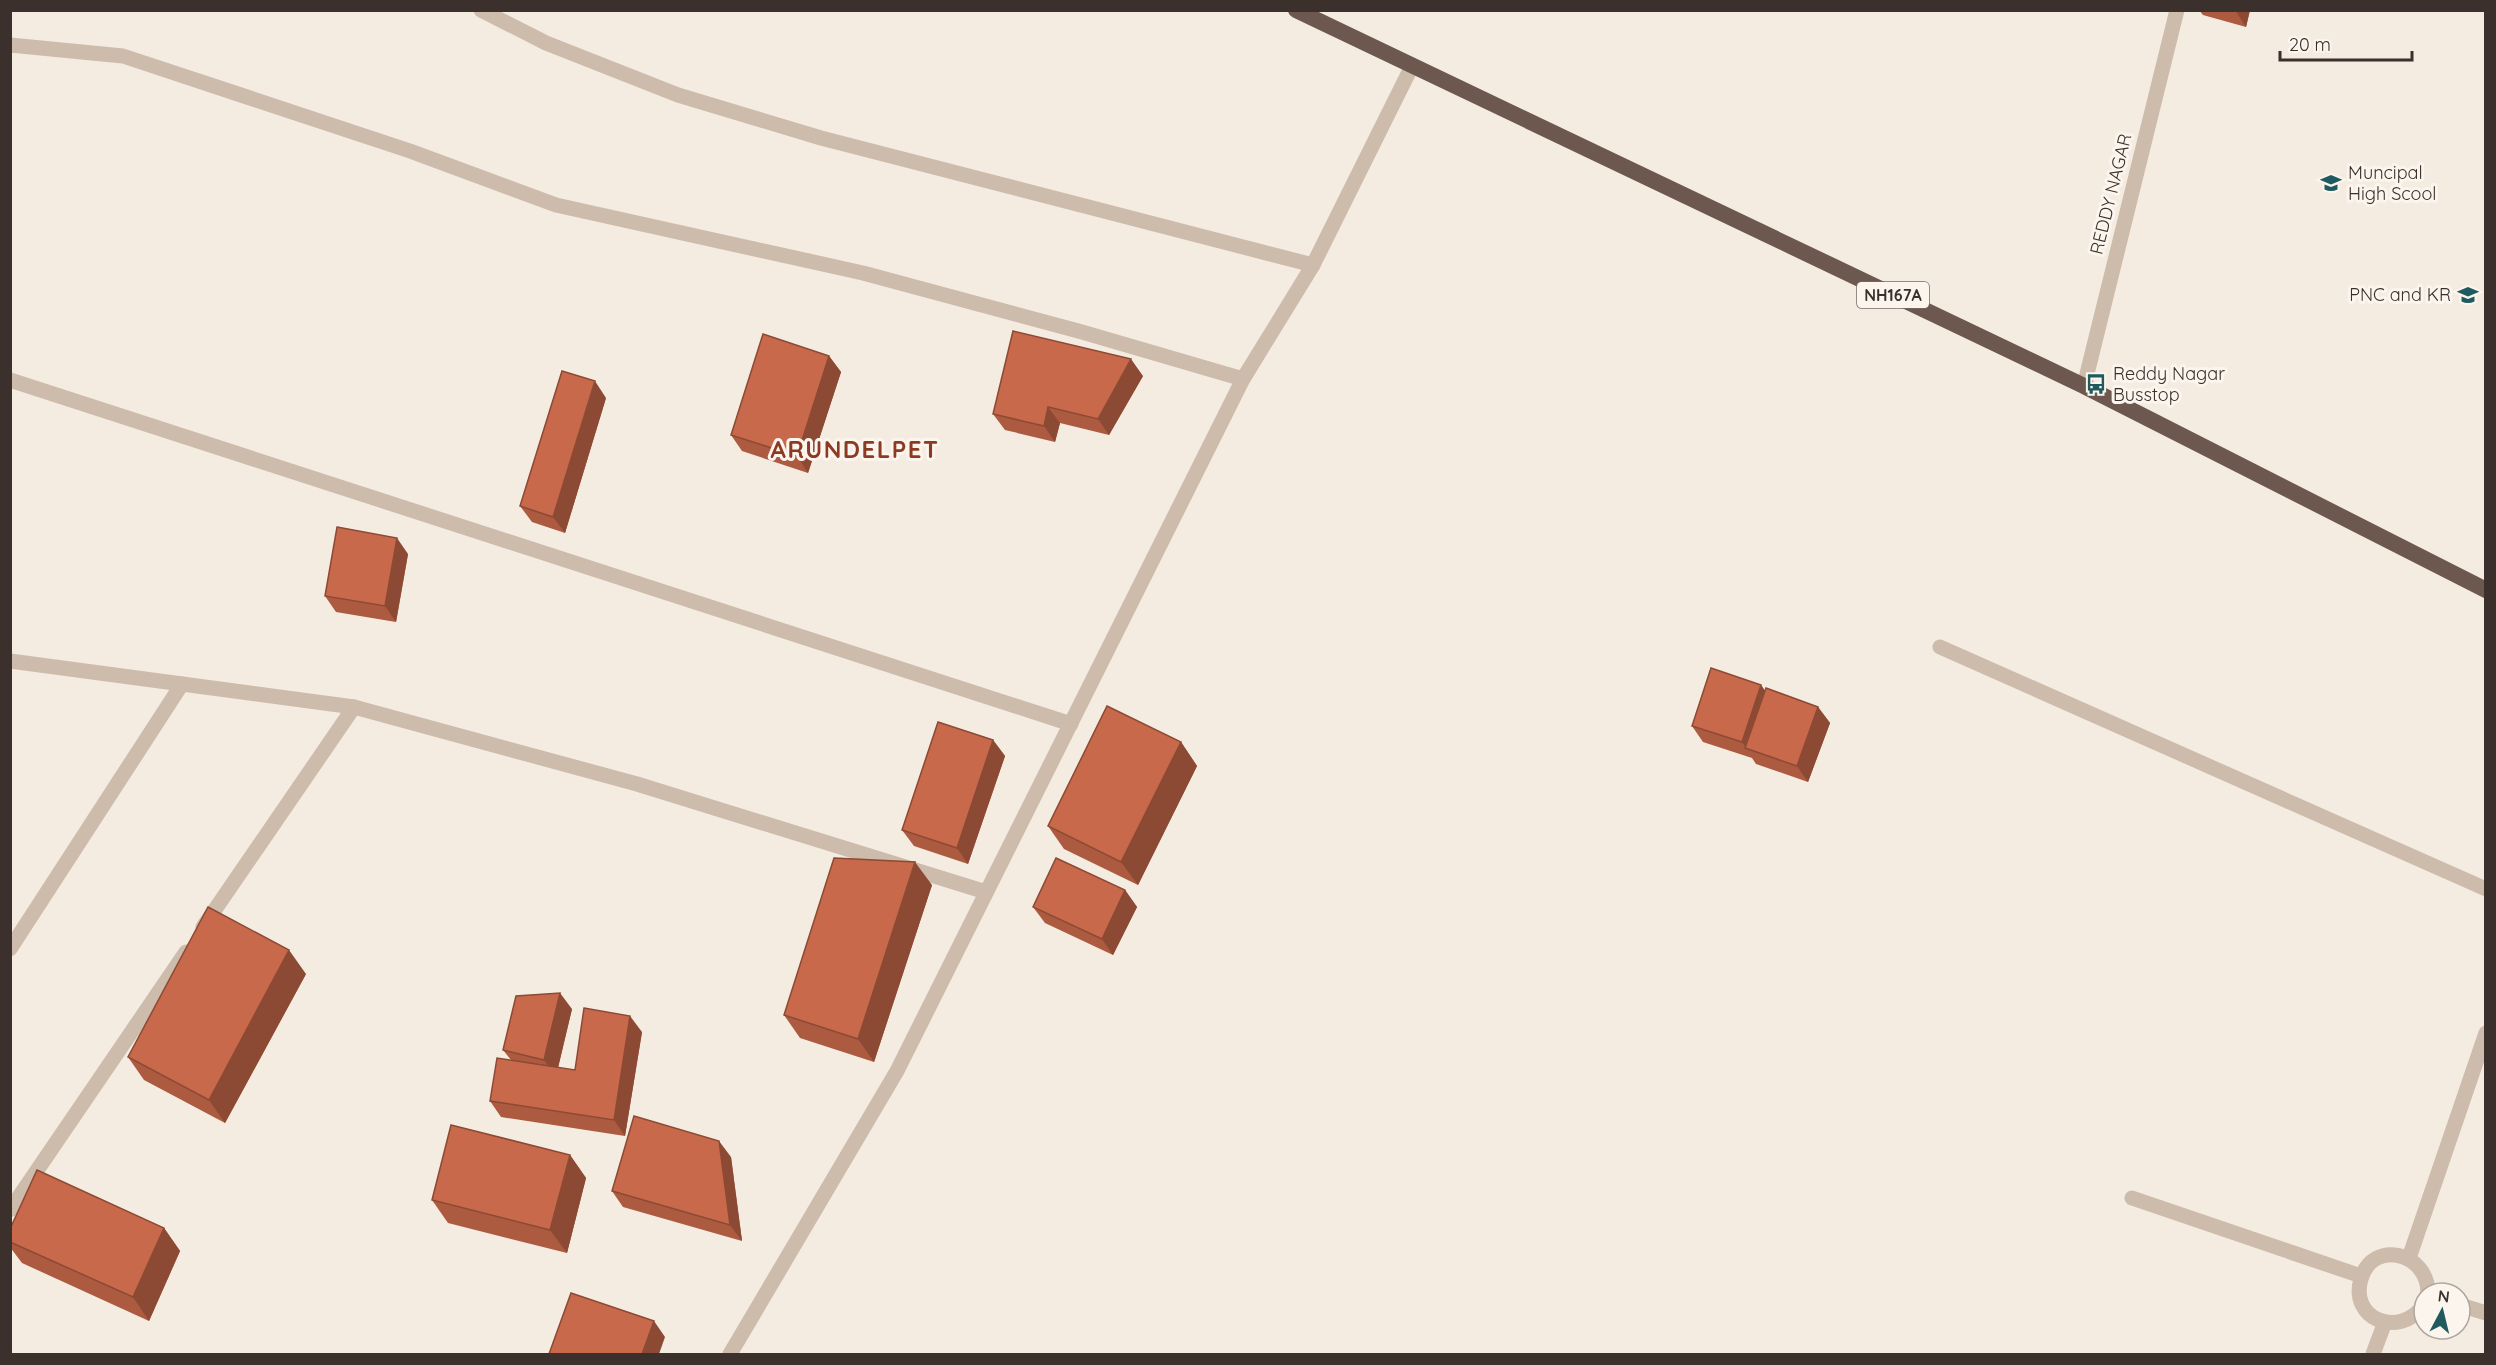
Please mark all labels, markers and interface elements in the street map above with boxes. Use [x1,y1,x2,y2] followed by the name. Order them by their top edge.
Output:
[2280,24,2412,62] scale bar
[2289,33,2331,56] text: 20 m
[2084,131,2137,257] street label: REDDY NAGAR
[2348,161,2437,205] place label: Muncipal High Scool
[2319,171,2343,195] school or university icon: Muncipal High Scool
[1857,282,1929,308] road number: NH167A
[2349,283,2451,306] place label: PNC and KR
[2456,283,2480,307] school or university icon: PNC and KR
[2113,362,2225,406] place label: Reddy Nagar Busstop
[2084,372,2108,396] bus stop icon: Reddy Nagar Busstop
[771,434,939,464] district label: ARUNDELPET
[2412,1281,2472,1341] north arrow
[2437,1285,2451,1307] text: N

